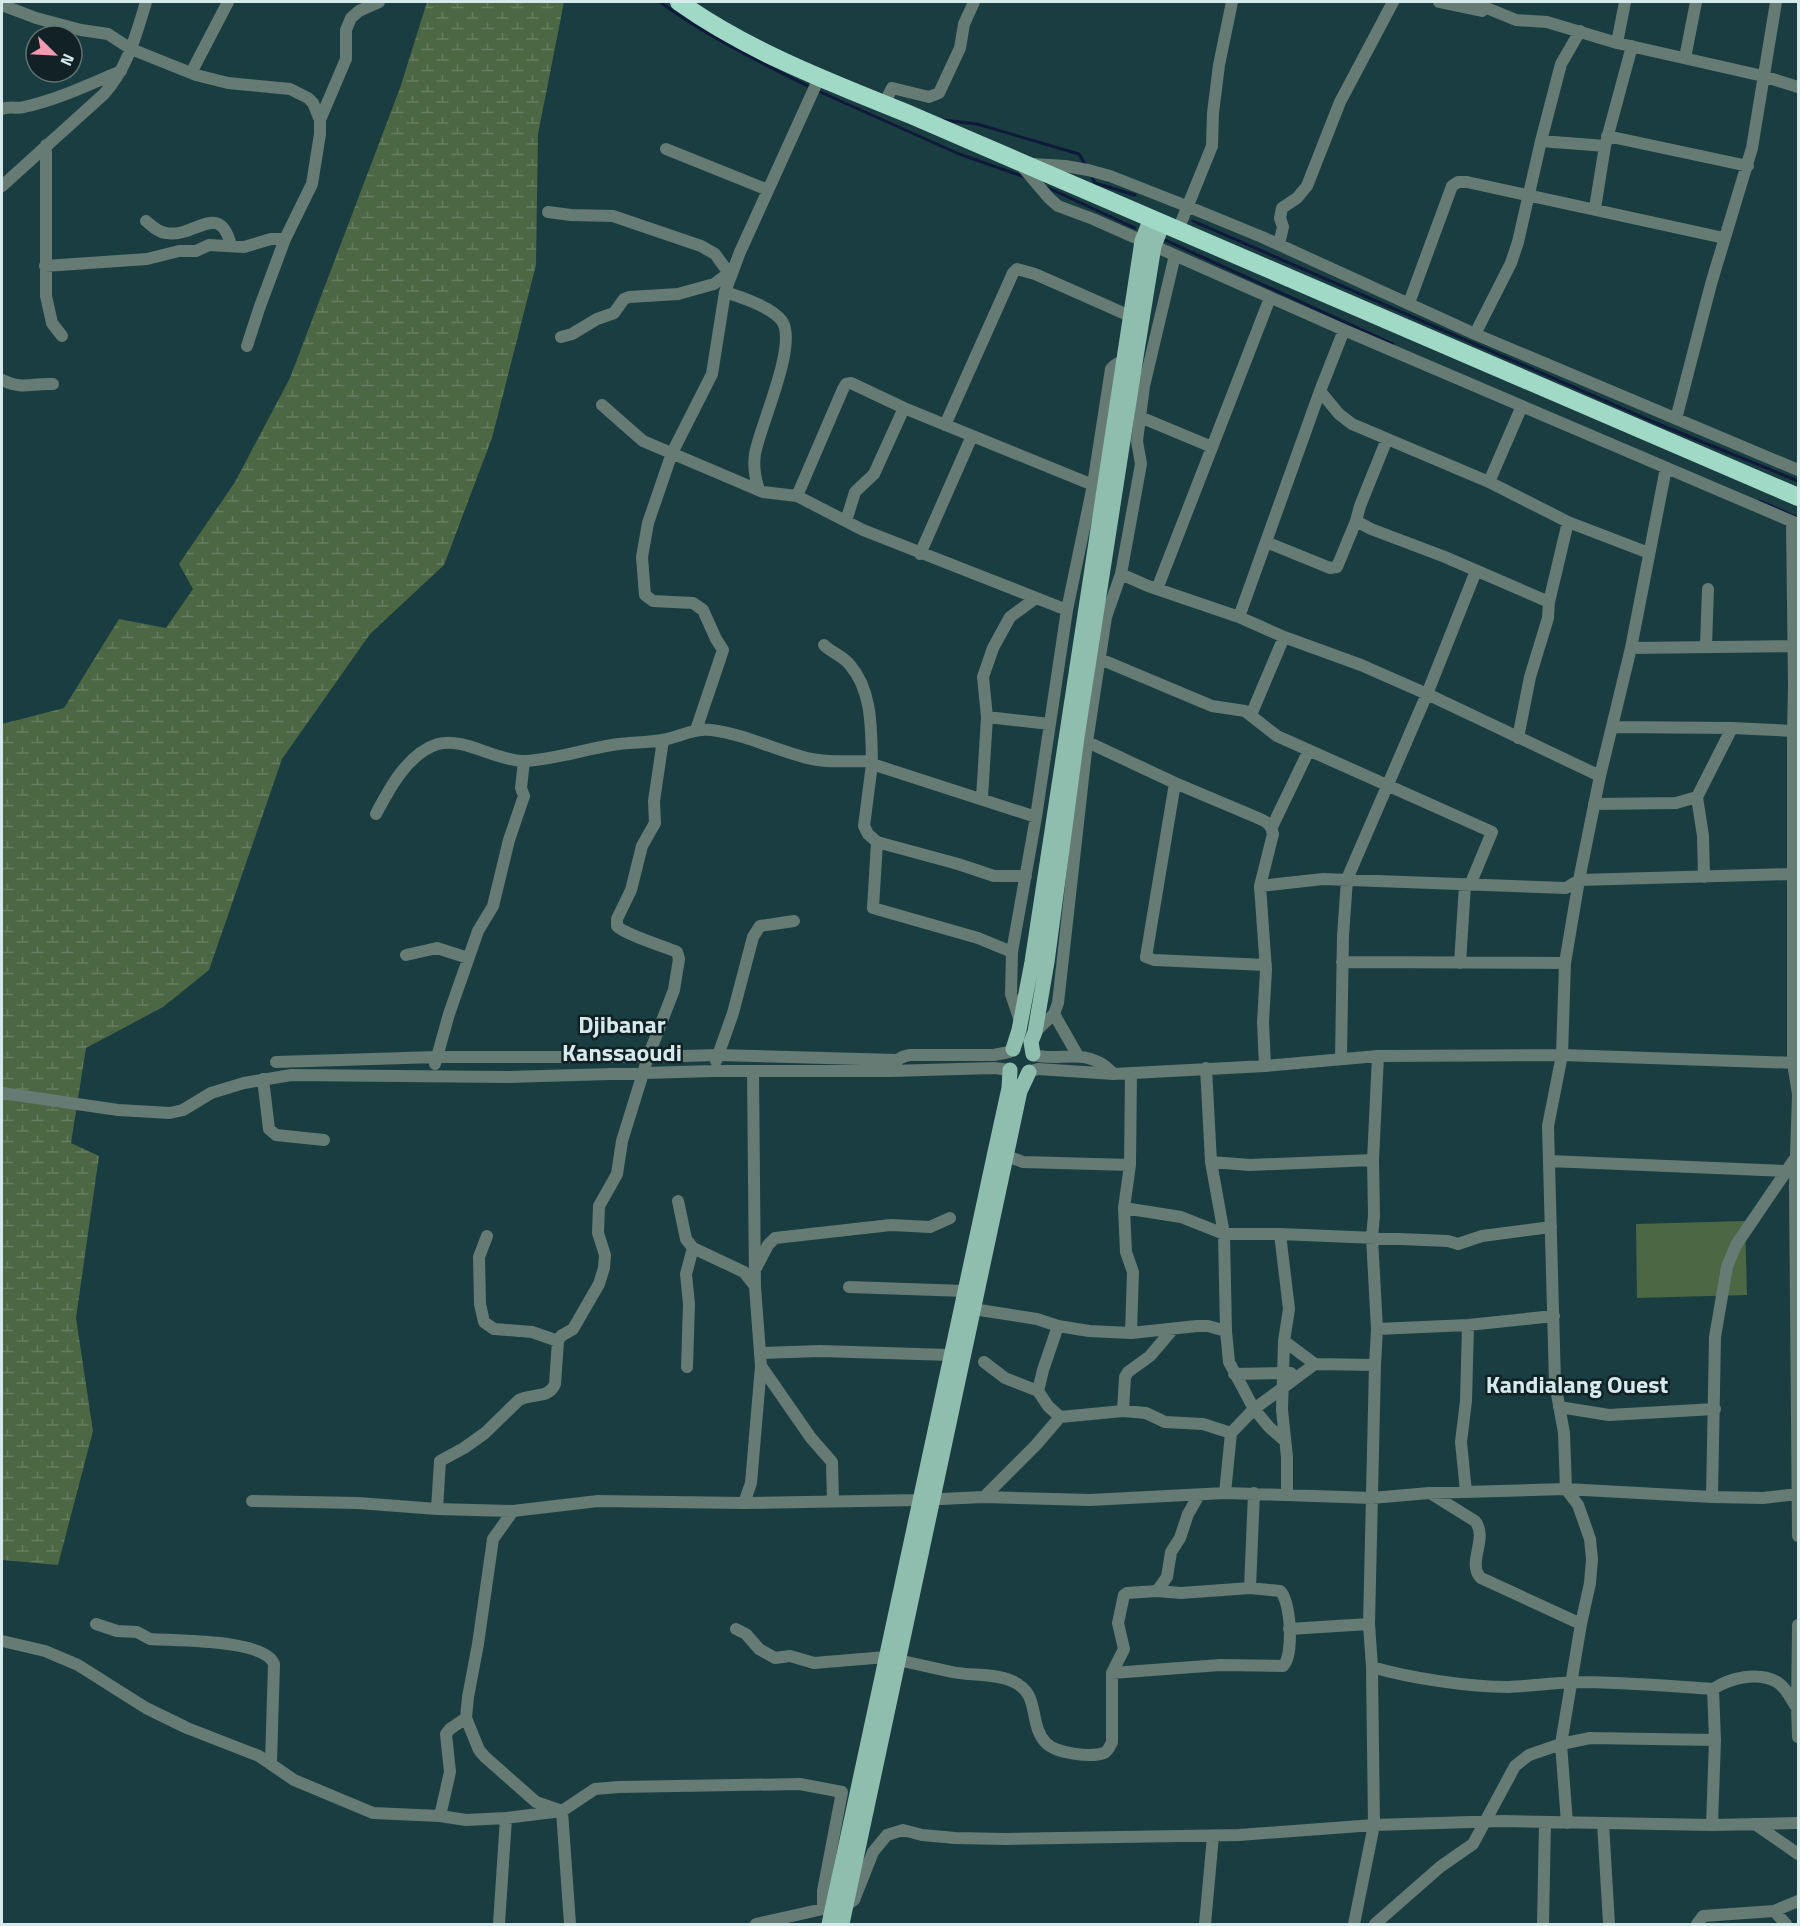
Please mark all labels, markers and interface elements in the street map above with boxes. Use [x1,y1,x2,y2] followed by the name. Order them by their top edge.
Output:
[24,24,84,84] north arrow
[54,50,81,70] text: N
[562,1006,682,1070] district label: Djibanar Kanssaoudi
[1486,1366,1669,1402] district label: Kandialang Ouest

